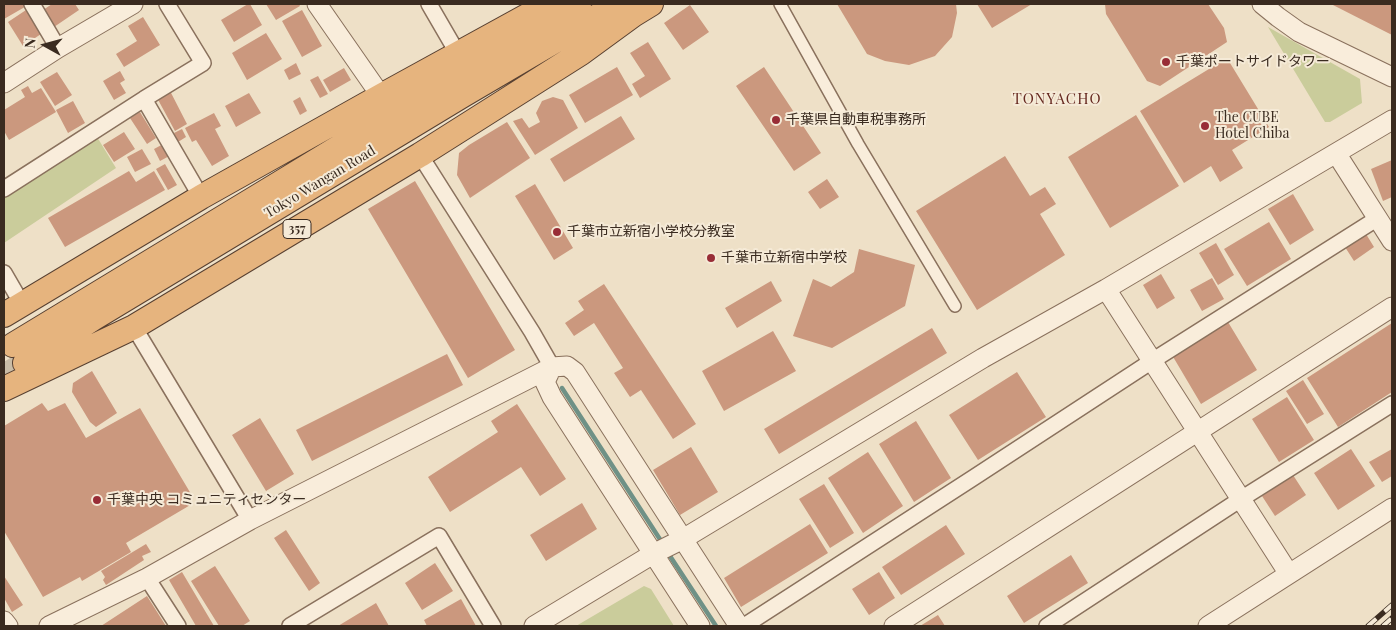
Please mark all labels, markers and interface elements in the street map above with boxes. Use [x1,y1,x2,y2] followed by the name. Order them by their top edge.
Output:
[20,20,70,70] north arrow
[20,37,40,49] text: N
[1176,54,1330,70] place label: 千葉ポートサイドタワー
[1160,56,1172,68] marker: 千葉ポートサイドタワー
[1012,90,1102,108] district label: TONYACHO
[1215,110,1289,142] place label: The CUBE Hotel Chiba
[786,112,926,128] place label: 千葉県自動車税事務所
[770,114,782,126] marker: 千葉県自動車税事務所
[1199,120,1211,132] marker: The CUBE Hotel Chiba
[261,142,379,222] street label: Tokyo Wangan Road
[283,220,311,238] road number: 357
[567,224,735,240] place label: 千葉市立新宿小学校分教室
[551,226,563,238] marker: 千葉市立新宿小学校分教室
[721,250,847,266] place label: 千葉市立新宿中学校
[705,252,717,264] marker: 千葉市立新宿中学校
[107,492,306,508] place label: 千葉中央 コミュニティセンター
[91,494,103,506] marker: 千葉中央 コミュニティセンター

